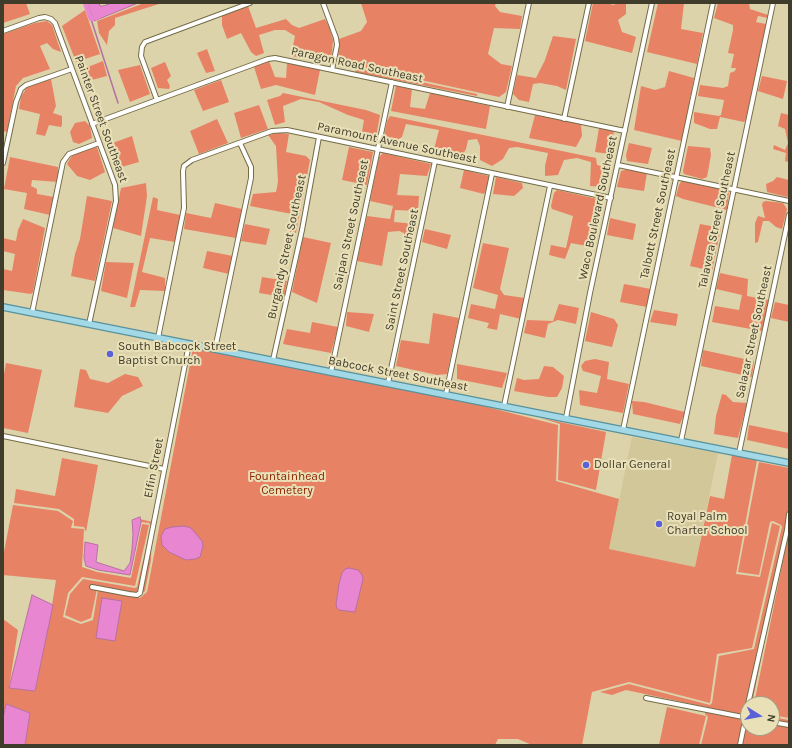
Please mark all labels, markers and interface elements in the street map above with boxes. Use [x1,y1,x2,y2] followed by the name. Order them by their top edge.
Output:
[290,44,424,86] street label: Paragon Road Southeast
[71,54,131,184] street label: Painter Street Southeast
[316,119,478,167] street label: Paramount Avenue Southeast
[576,135,620,281] street label: Waco Boulevard Southeast
[637,148,679,280] street label: Talbott Street Southeast
[695,150,739,290] street label: Talavera Street Southeast
[330,158,372,292] street label: Saipan Street Southeast
[265,173,309,321] street label: Burgandy Street Southeast
[382,208,422,332] street label: Saint Street Southeast
[733,264,775,400] street label: Salazar Street Southeast
[118,340,236,368] place label: South Babcock Street Baptist Church
[105,349,115,359] marker: South Babcock Street Baptist Church
[327,353,469,395] street label: Babcock Street Southeast
[141,437,167,499] street label: Elfin Street
[594,458,671,472] place label: Dollar General
[581,460,591,470] marker: Dollar General
[249,470,325,498] park label: Fountainhead Cemetery
[667,510,748,538] place label: Royal Palm Charter School
[654,519,664,529] marker: Royal Palm Charter School
[740,696,780,736] north arrow
[764,713,778,723] text: N

